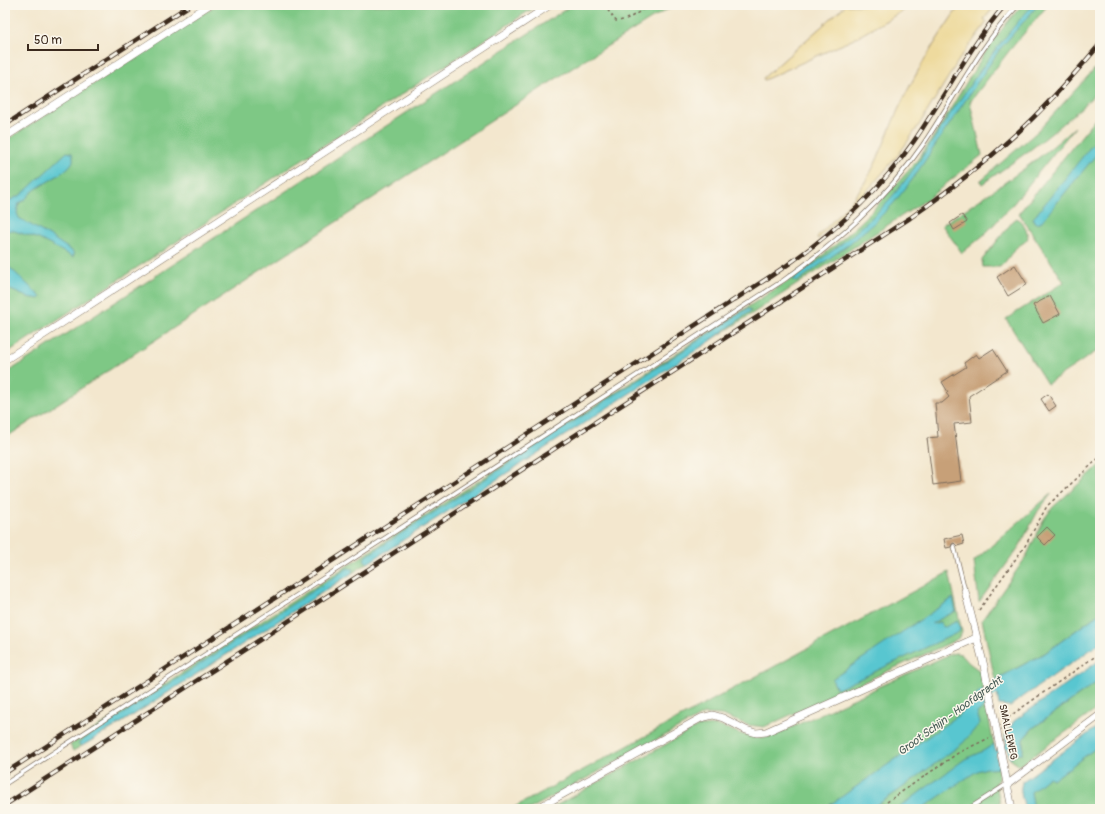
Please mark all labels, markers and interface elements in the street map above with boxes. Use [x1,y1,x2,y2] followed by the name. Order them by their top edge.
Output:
[28,26,98,52] scale bar
[34,33,62,48] text: 50 m
[895,673,1006,758] water label: Groot Schijn - Hoofdgracht
[996,703,1020,761] street label: SMALLEWEG

